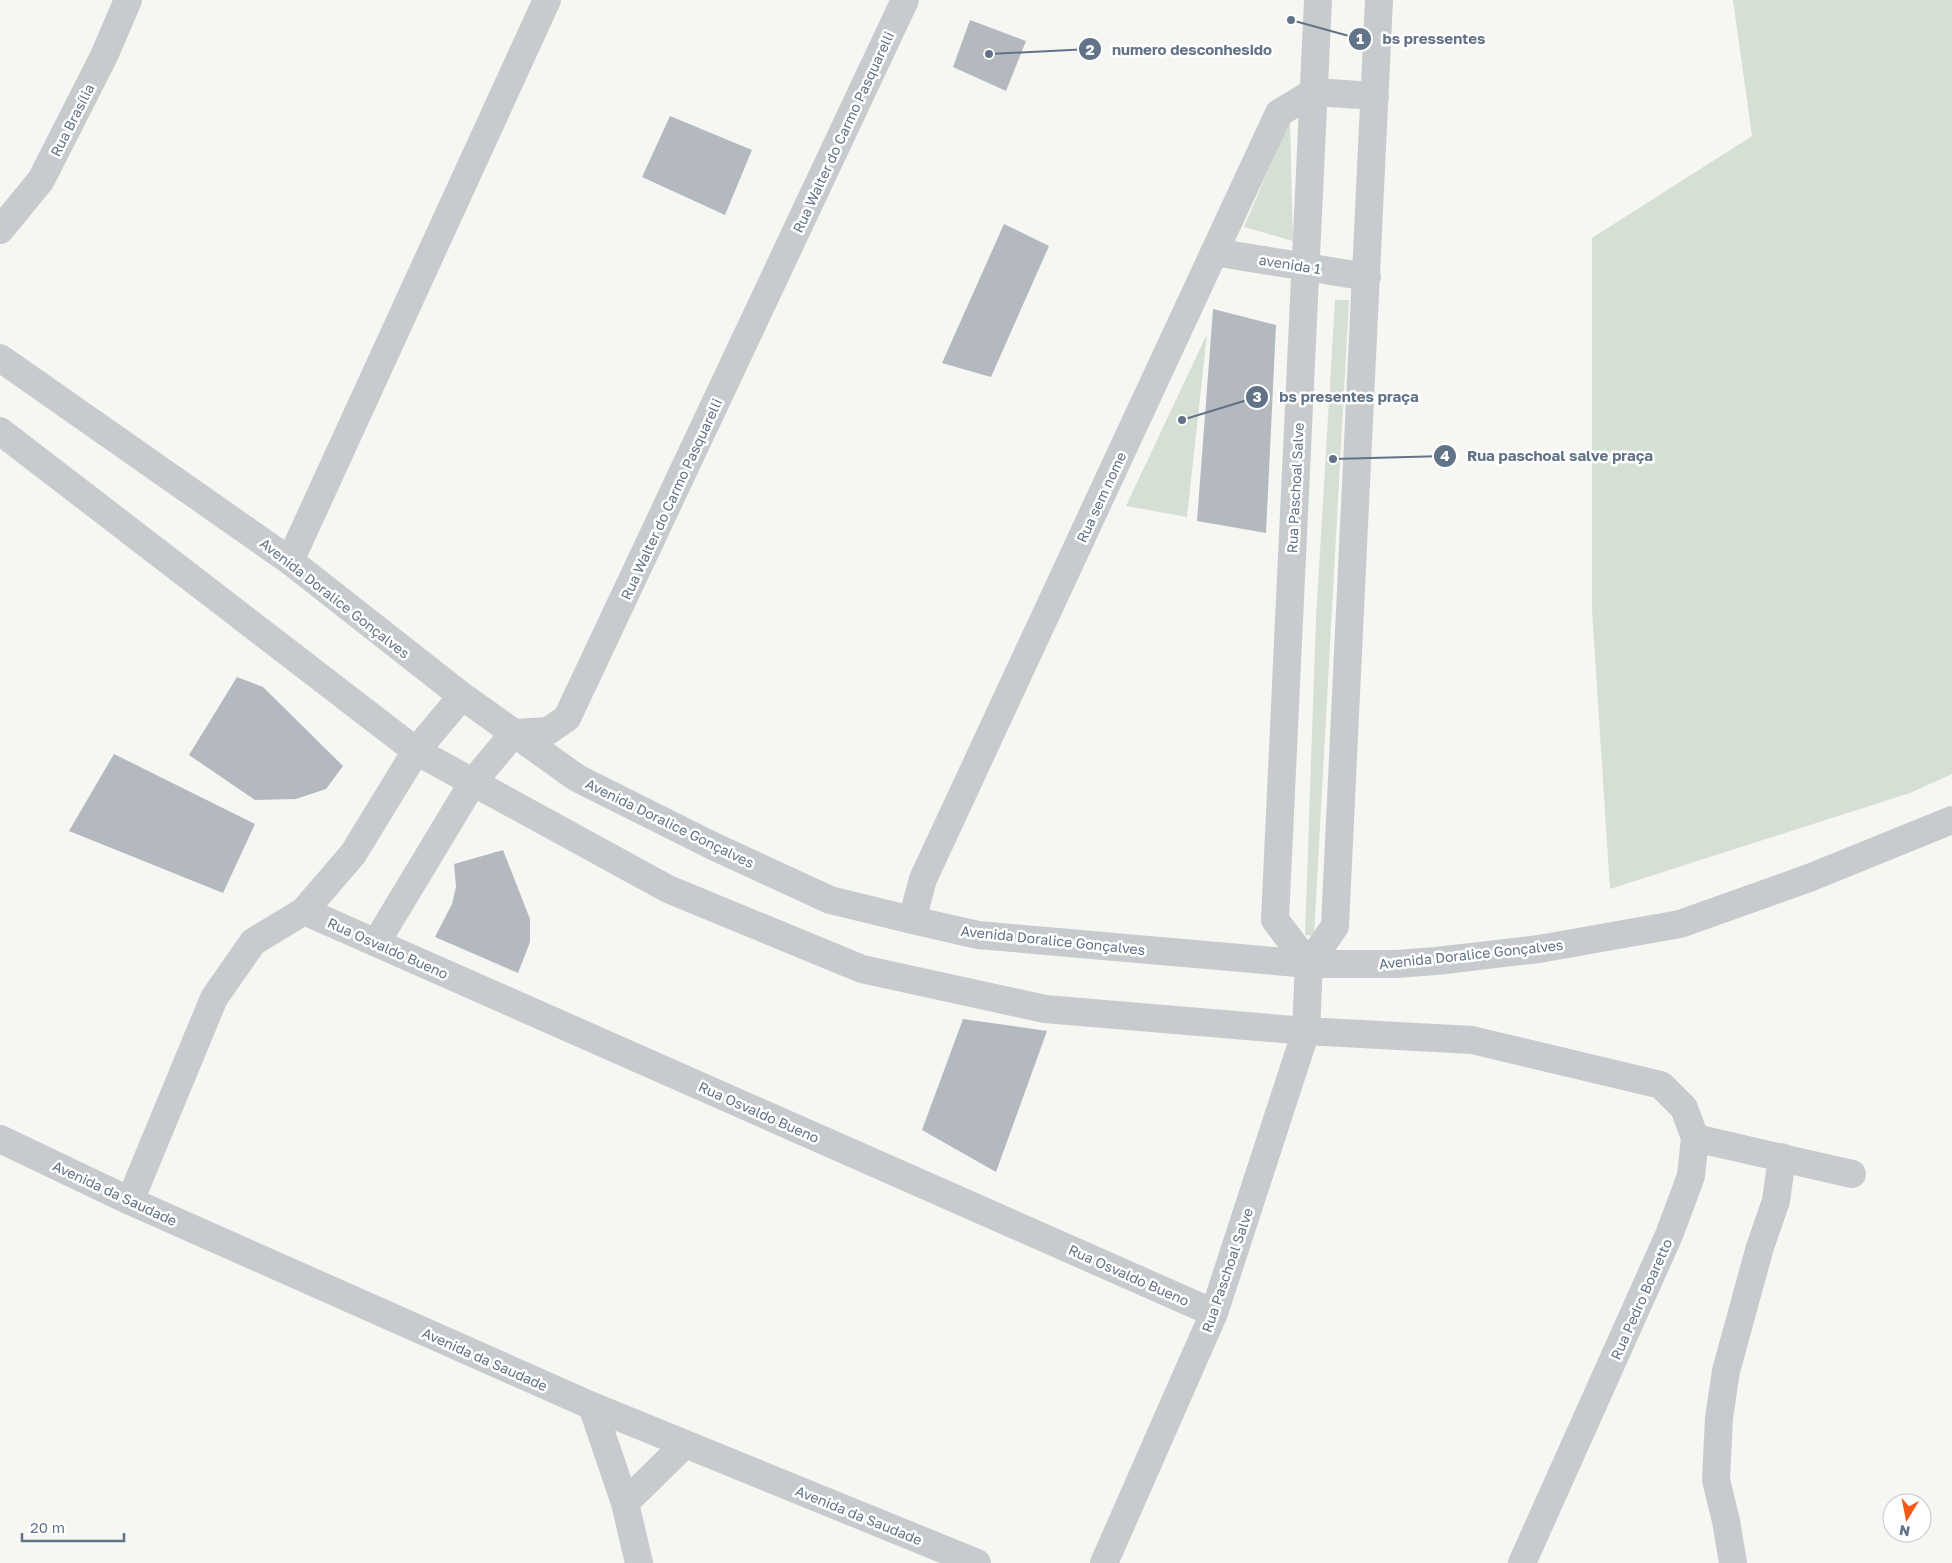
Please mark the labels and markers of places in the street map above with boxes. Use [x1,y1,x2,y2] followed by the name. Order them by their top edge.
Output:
[1348,24,1496,54] callout: bs pressentes
[1077,34,1282,64] callout: numero desconhesido
[1244,382,1429,412] callout: bs presentes praça
[1432,441,1663,471] callout: Rua paschoal salve praça

